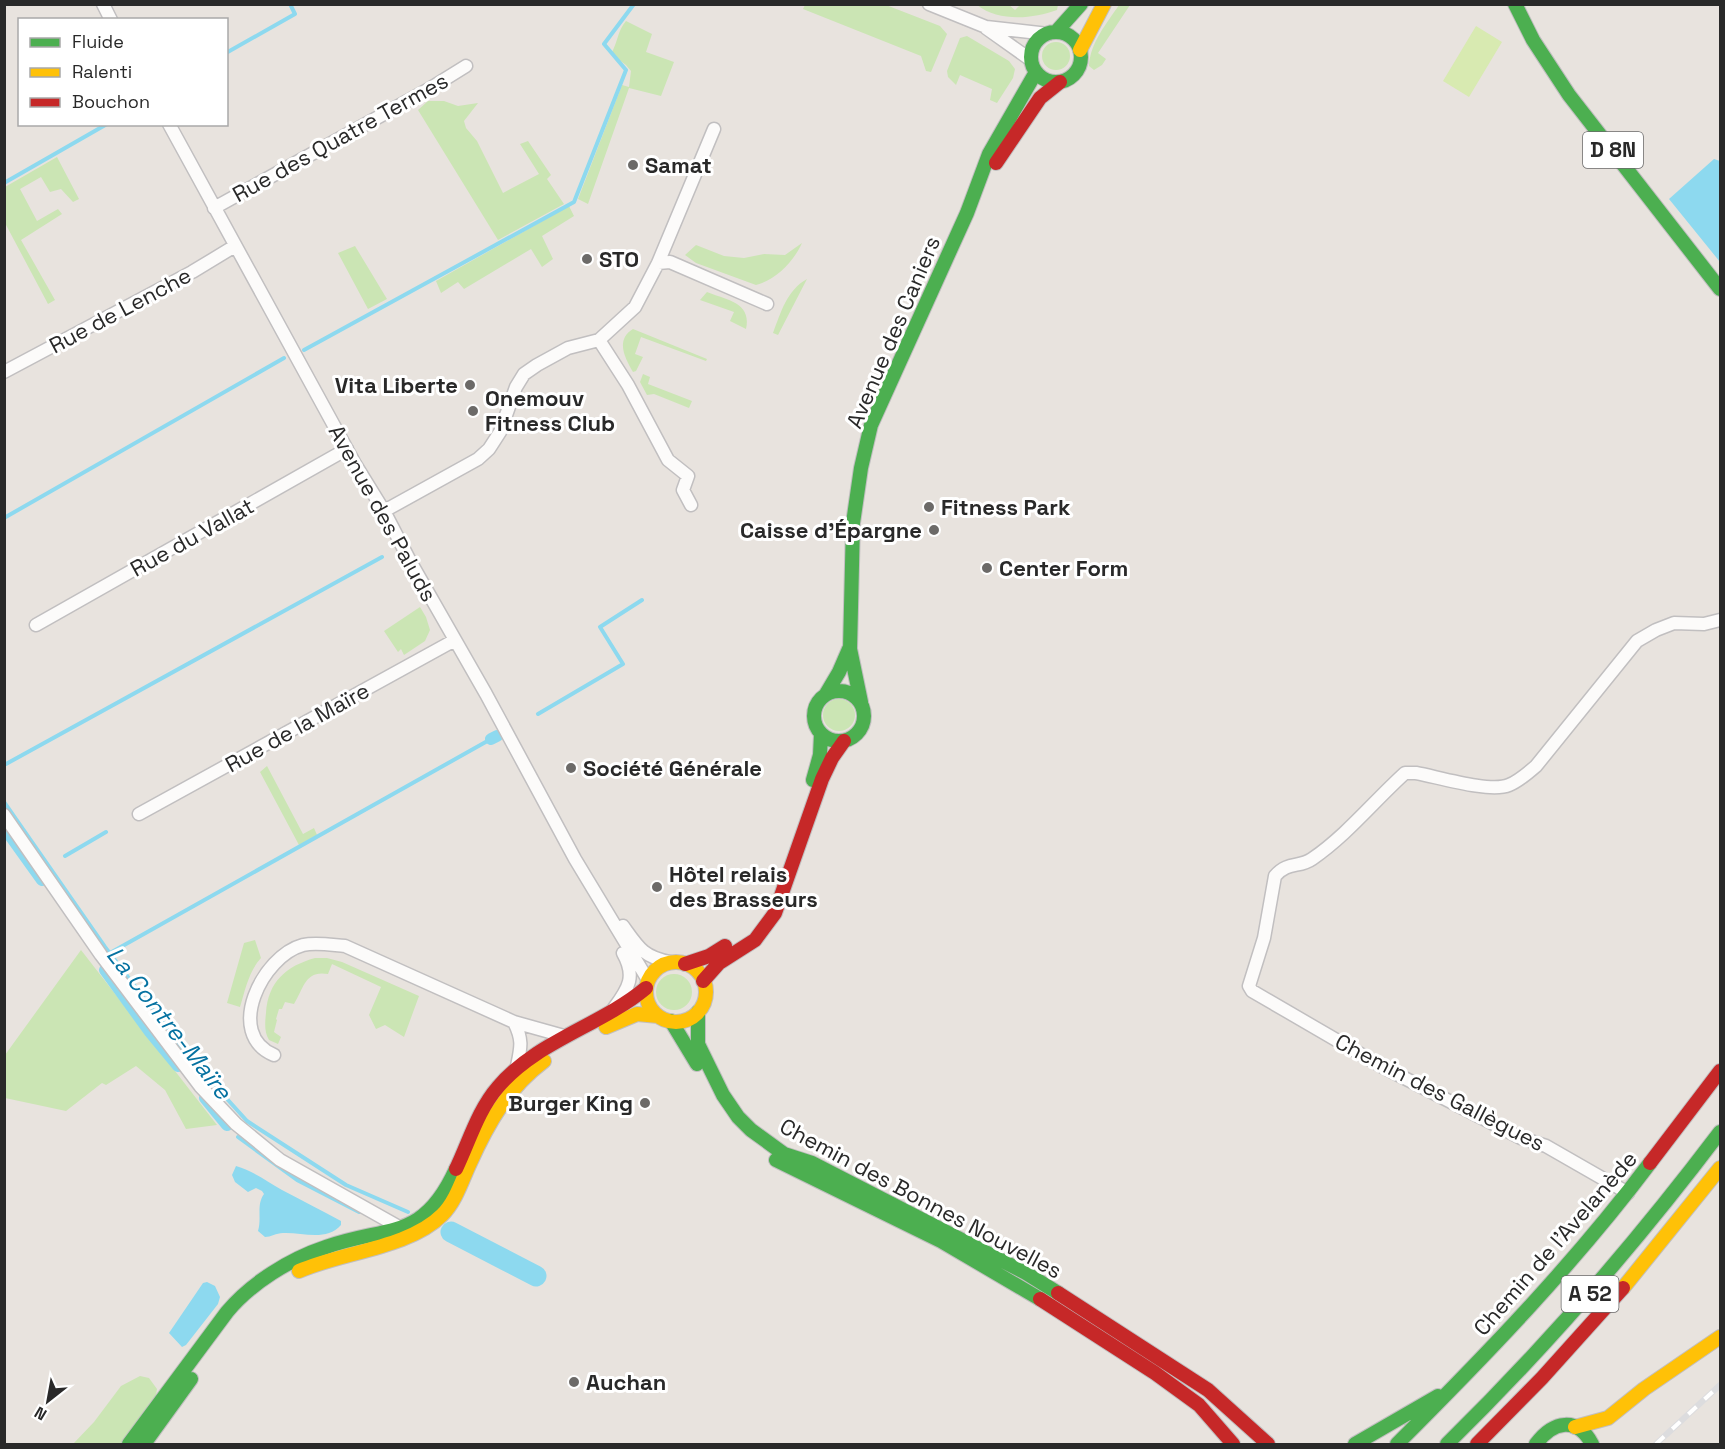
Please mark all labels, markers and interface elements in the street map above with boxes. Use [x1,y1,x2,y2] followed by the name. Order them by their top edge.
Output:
[18,18,228,126] legend
[72,30,124,53] text: Fluide
[72,60,132,83] text: Ralenti
[227,66,453,208] street label: Rue des Quatre Termes
[72,90,150,113] text: Bouchon
[1583,132,1643,168] road number: D 8N
[645,151,712,179] place label: Samat
[626,158,640,172] marker: Samat
[840,232,946,432] street label: Avenue des Caniers
[599,245,639,273] place label: STO
[580,252,594,266] marker: STO
[44,261,196,359] street label: Rue de Lenche
[335,371,458,399] place label: Vita Liberte
[463,378,477,392] marker: Vita Liberte
[485,384,615,437] place label: Onemouv Fitness Club
[466,404,480,418] marker: Onemouv Fitness Club
[323,420,443,606] street label: Avenue des Paluds
[125,491,259,583] street label: Rue du Vallat
[941,493,1071,521] place label: Fitness Park
[922,500,936,514] marker: Fitness Park
[740,516,922,544] place label: Caisse d'Épargne
[927,523,941,537] marker: Caisse d'Épargne
[999,554,1128,582] place label: Center Form
[980,561,994,575] marker: Center Form
[220,676,374,778] street label: Rue de la Maïre
[583,754,762,782] place label: Société Générale
[564,761,578,775] marker: Société Générale
[669,860,818,913] place label: Hôtel relais des Brasseurs
[650,880,664,894] marker: Hôtel relais des Brasseurs
[100,940,239,1106] water label: La Contre-Maïre
[1330,1027,1550,1157] street label: Chemin des Gallègues
[508,1089,633,1117] place label: Burger King
[638,1096,652,1110] marker: Burger King
[775,1112,1067,1284] street label: Chemin des Bonnes Nouvelles
[1467,1145,1643,1341] street label: Chemin de l'Avelanède
[1562,1276,1618,1312] road number: A 52
[586,1368,666,1396] place label: Auchan
[18,1371,78,1431] north arrow
[567,1375,581,1389] marker: Auchan
[31,1402,51,1425] text: N

